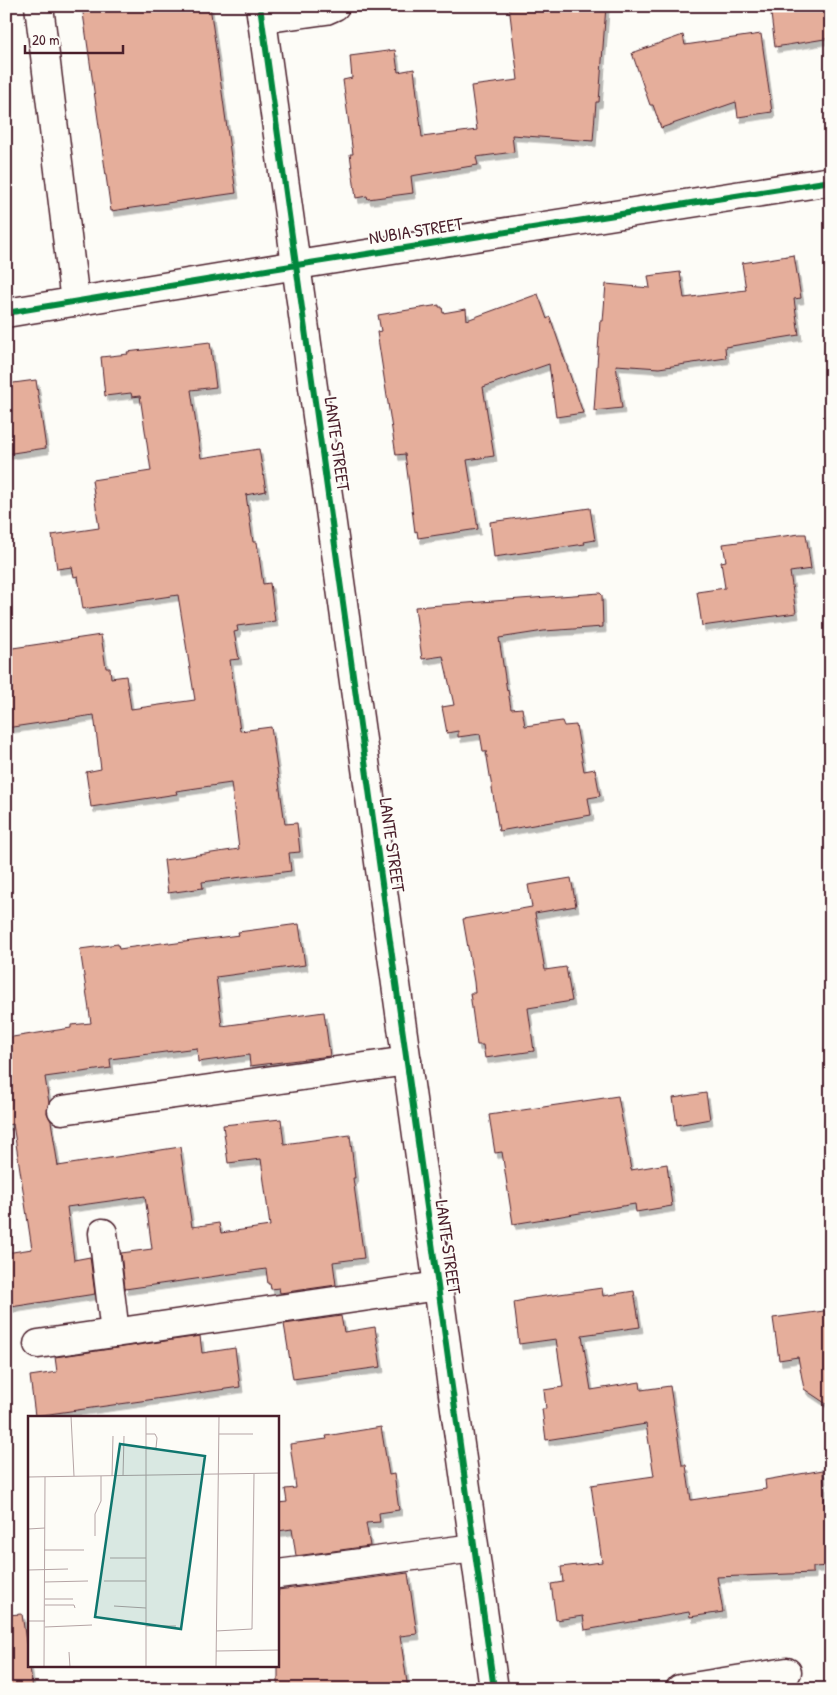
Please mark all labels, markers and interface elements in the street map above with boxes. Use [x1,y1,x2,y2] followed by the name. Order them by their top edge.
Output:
[25,22,122,54] scale bar
[32,29,59,50] text: 20 m
[367,211,465,250] street label: NUBIA STREET
[319,395,357,493] street label: LANTE STREET
[374,796,412,894] street label: LANTE STREET
[430,1198,468,1296] street label: LANTE STREET
[28,1416,279,1668] inset map

